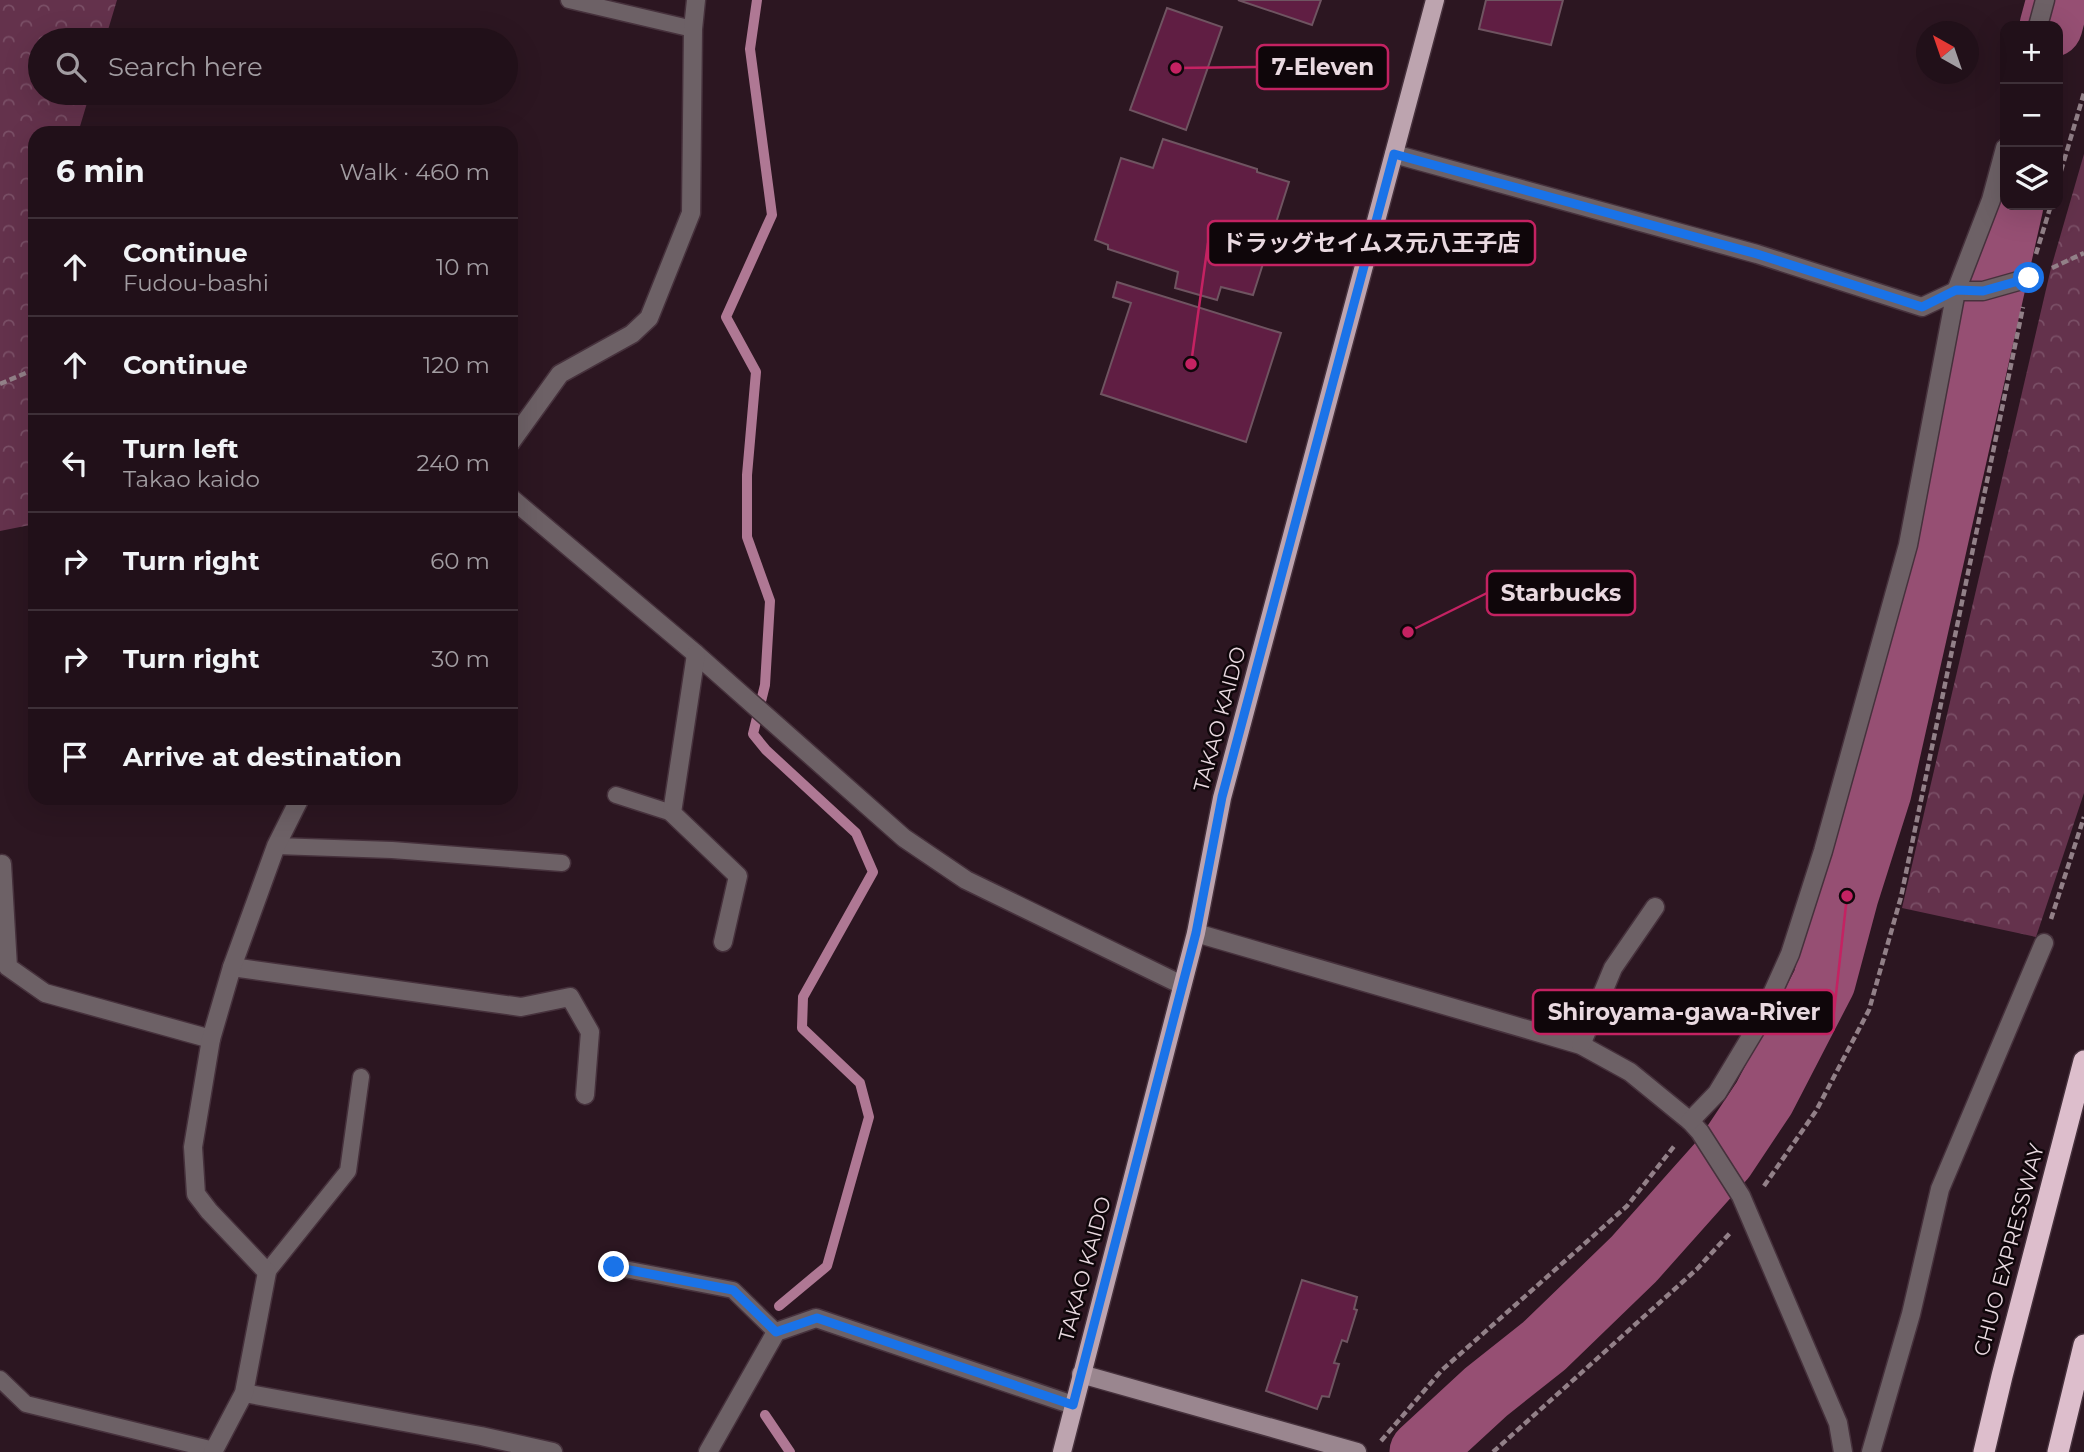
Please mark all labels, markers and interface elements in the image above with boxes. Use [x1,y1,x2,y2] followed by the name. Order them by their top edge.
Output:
[1916,21,1979,84] north arrow
[2000,21,2063,210] map controls
[2000,21,2063,84] button: +
[28,28,518,105] search box
[1257,45,1388,89] callout: 7-Eleven
[52,48,90,86] icon: search
[108,51,263,83] text: Search here
[1272,53,1374,81] text: 7-Eleven
[2000,84,2063,147] button: −
[2000,147,2063,210] button: layers
[56,153,145,190] text: 6 min
[339,158,490,186] text: Walk · 460 m
[1208,221,1535,265] callout: ドラッグセイムス元八王子店
[1222,229,1520,257] text: ドラッグセイムス元八王子店
[123,237,248,269] text: Continue
[56,248,94,286] icon: ahead
[436,253,490,281] text: 10 m
[2013,262,2044,293] route start
[123,269,269,297] text: Fudou-bashi
[56,346,94,384] icon: ahead
[123,349,248,381] text: Continue
[423,351,490,379] text: 120 m
[123,433,239,465] text: Turn left
[56,444,94,482] icon: left
[417,449,490,477] text: 240 m
[123,465,260,493] text: Takao kaido
[56,542,94,580] icon: right
[123,545,259,577] text: Turn right
[430,547,490,575] text: 60 m
[1487,571,1635,615] callout: Starbucks
[1501,579,1621,607] text: Starbucks
[56,640,94,678] icon: right
[123,643,259,675] text: Turn right
[1188,643,1251,794] street label: TAKAO KAIDO
[431,645,490,673] text: 30 m
[56,738,94,776] icon: arrive
[123,741,402,773] text: Arrive at destination
[1533,990,1834,1034] callout: Shiroyama-gawa-River
[1548,998,1820,1026] text: Shiroyama-gawa-River
[1968,1140,2049,1359] street label: CHUO EXPRESSWAY
[1053,1193,1116,1344] street label: TAKAO KAIDO
[598,1251,629,1282] route end

